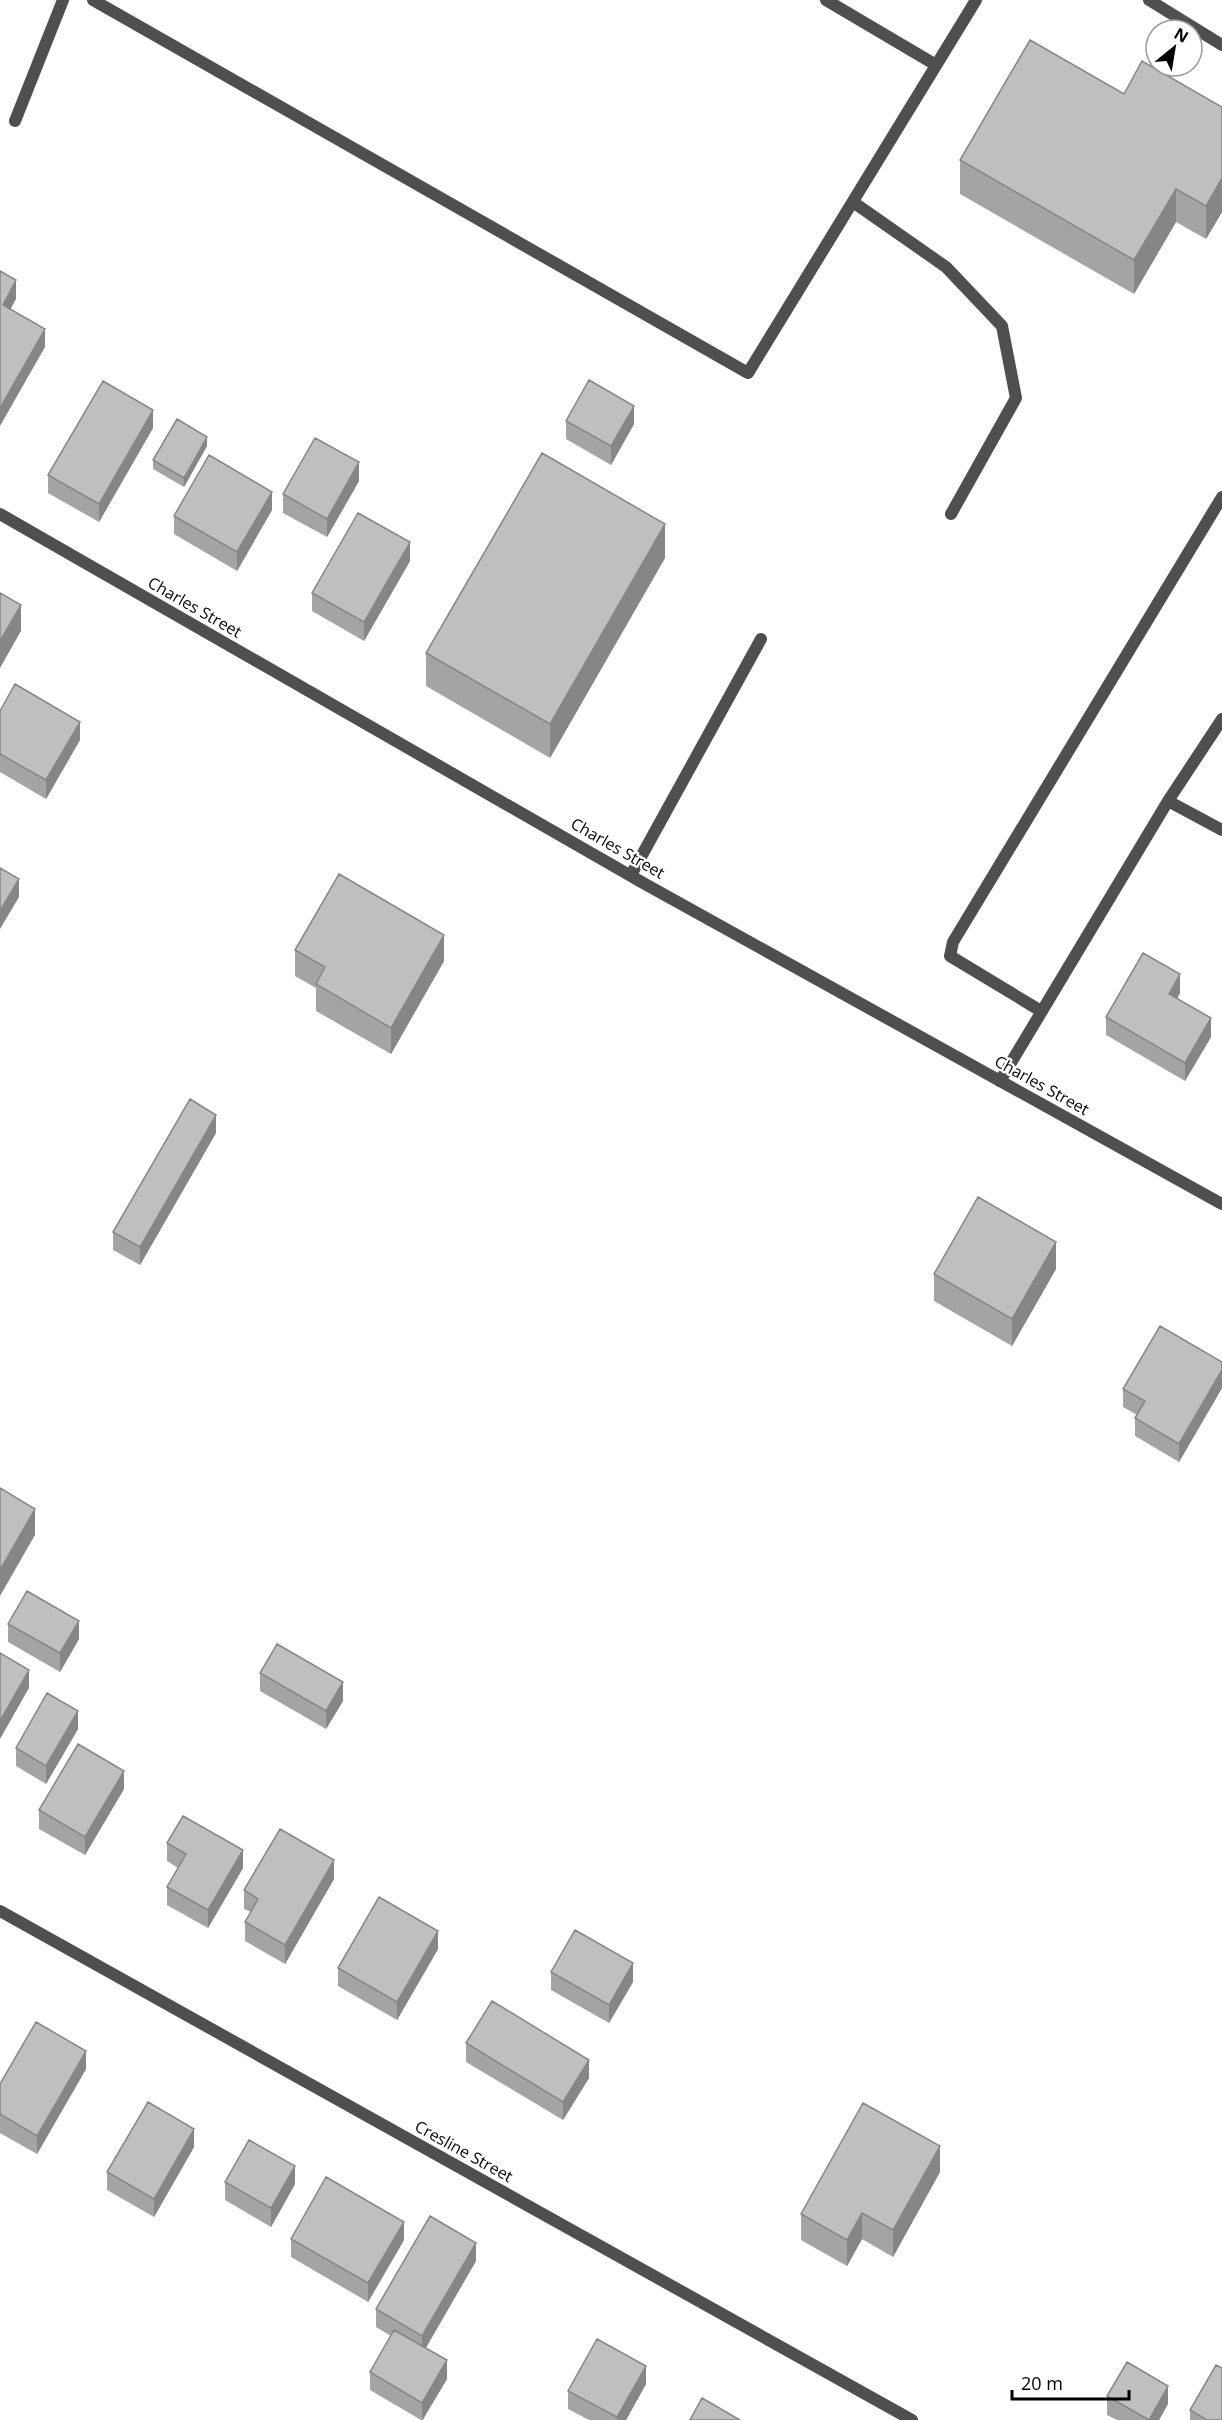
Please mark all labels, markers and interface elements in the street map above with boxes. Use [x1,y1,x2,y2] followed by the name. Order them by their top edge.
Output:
[1144,18,1204,78] north arrow
[1170,22,1193,48] text: N
[144,571,246,643] street label: Charles Street
[567,812,669,884] street label: Charles Street
[991,1050,1093,1120] street label: Charles Street
[411,2115,517,2187] street label: Cresline Street
[1012,2363,1129,2401] scale bar
[1021,2371,1063,2395] text: 20 m

